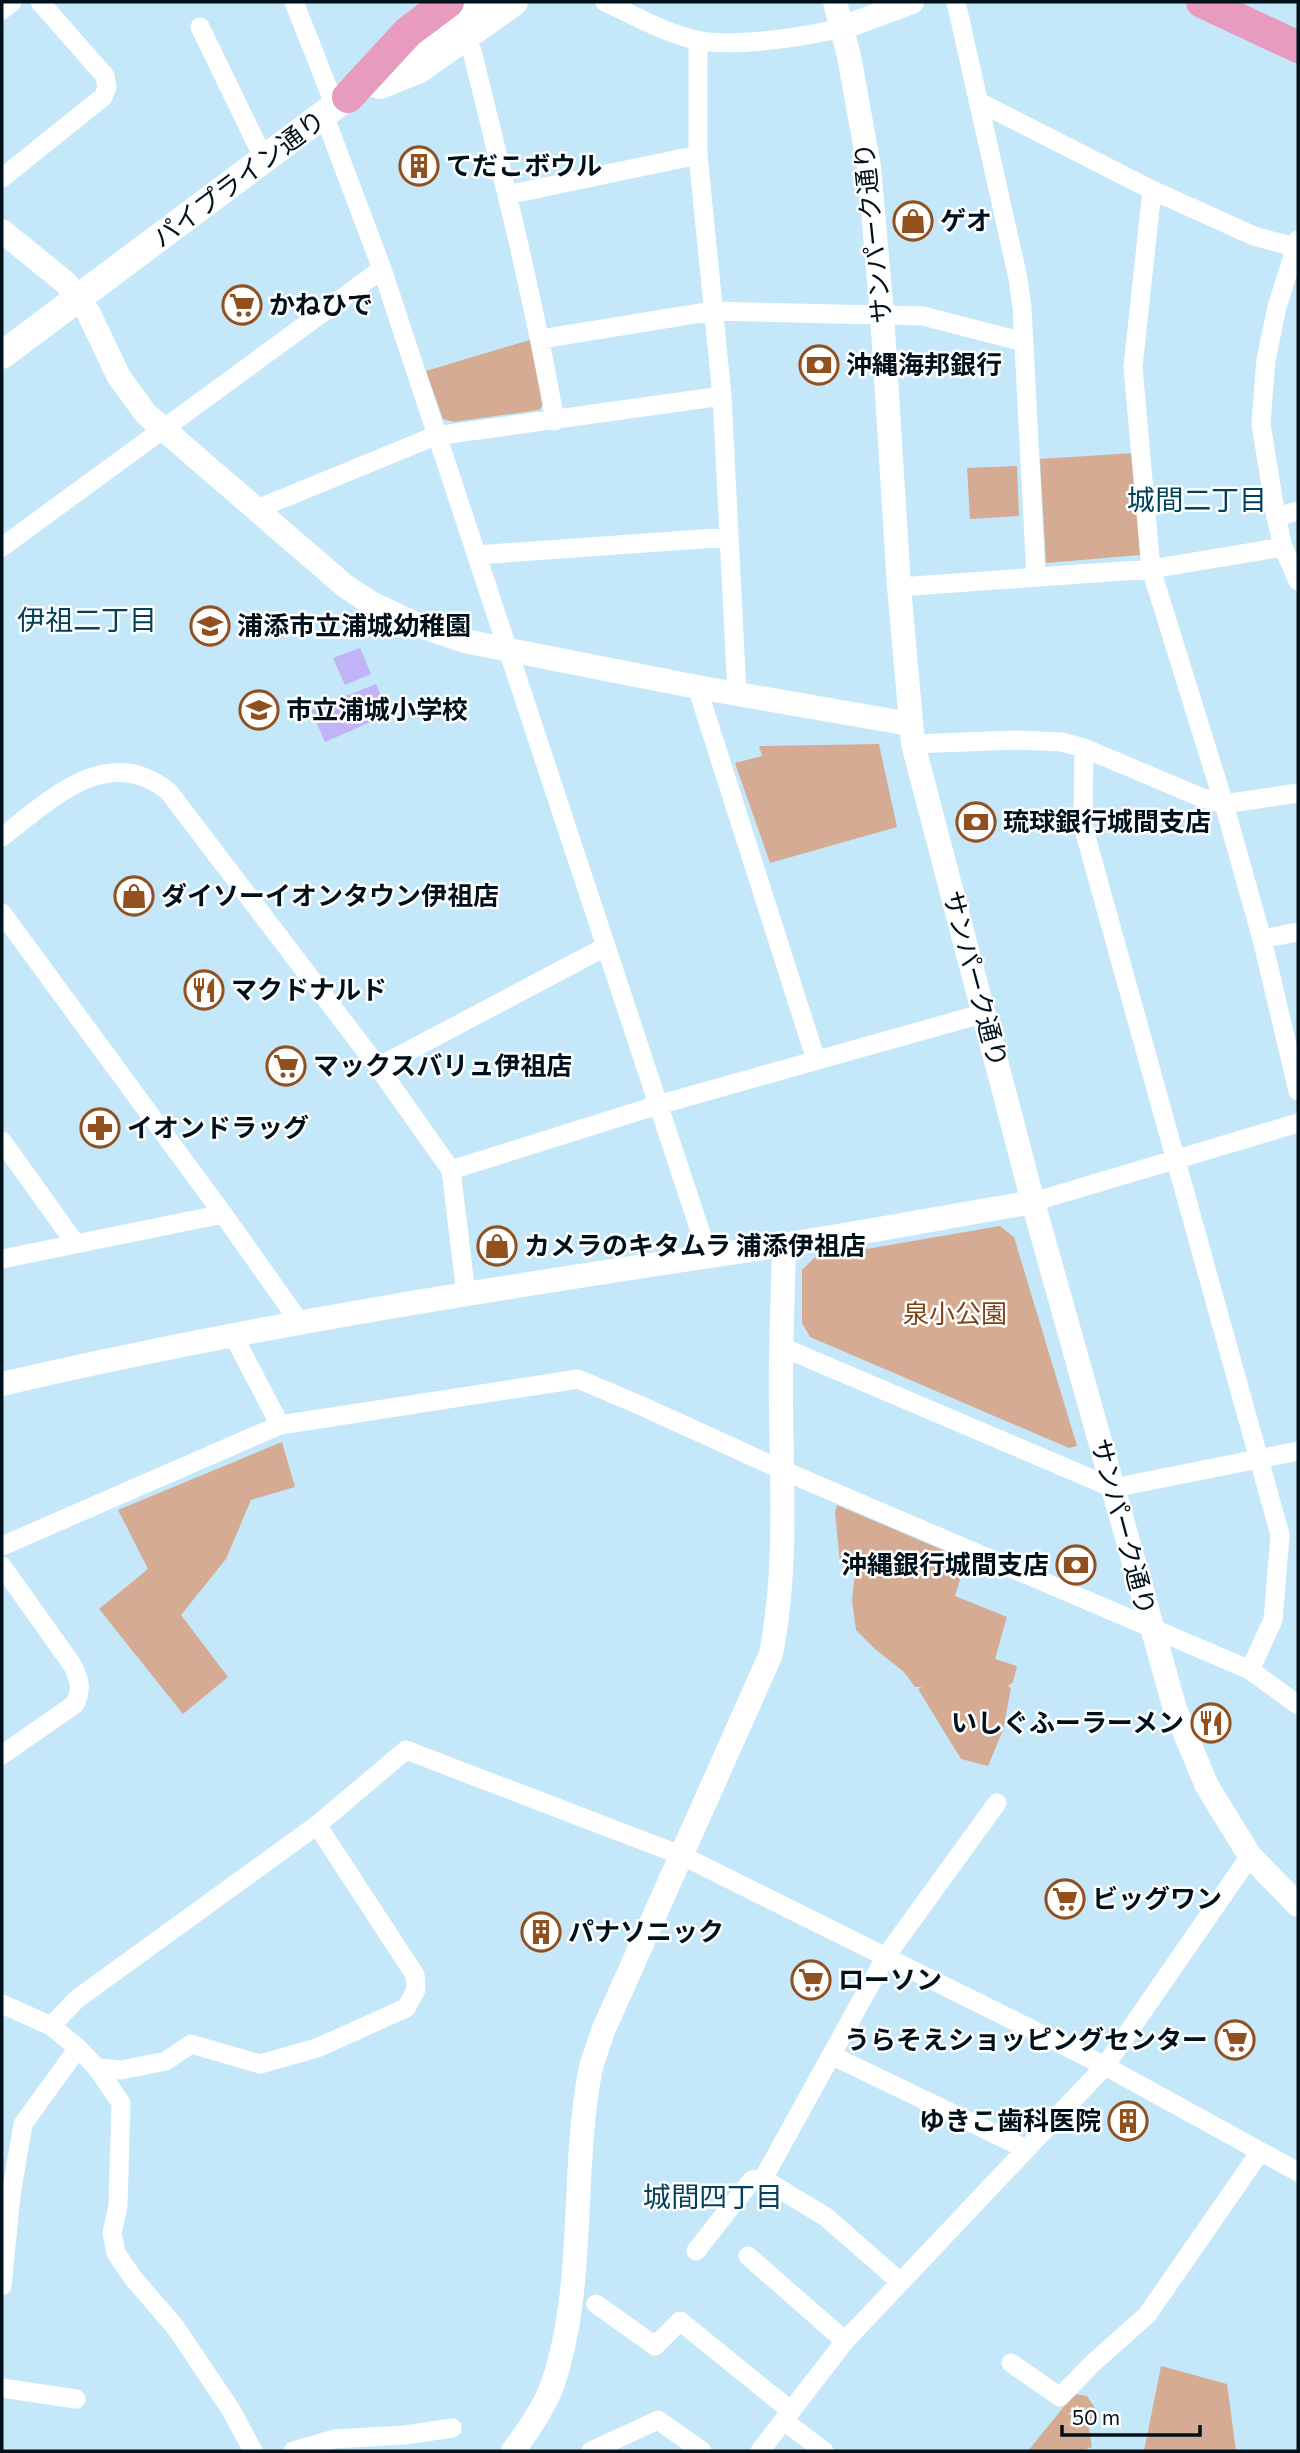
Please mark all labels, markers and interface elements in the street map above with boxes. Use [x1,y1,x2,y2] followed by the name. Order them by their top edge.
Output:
[146,103,330,253] street label: パイプライン通り
[847,141,896,325] street label: サンパーク通り
[398,145,440,187] building icon: てだこボウル
[446,149,602,180] place label: てだこボウル
[892,200,934,242] shop icon: ゲオ
[940,204,992,235] place label: ゲオ
[221,284,263,326] supermarket icon: かねひで
[269,288,373,319] place label: かねひで
[798,344,840,386] bank icon: 沖縄海邦銀行
[846,348,1002,379] place label: 沖縄海邦銀行
[1127,482,1267,516] district label: 城間二丁目
[17,602,157,636] district label: 伊祖二丁目
[189,605,231,647] school or university icon: 浦添市立浦城幼稚園
[237,609,471,640] place label: 浦添市立浦城幼稚園
[238,689,280,731] school or university icon: 市立浦城小学校
[286,693,468,724] place label: 市立浦城小学校
[955,801,997,843] bank icon: 琉球銀行城間支店
[1003,805,1211,836] place label: 琉球銀行城間支店
[113,875,155,917] shop icon: ダイソーイオンタウン伊祖店
[161,879,499,910] place label: ダイソーイオンタウン伊祖店
[938,887,1015,1071] street label: サンパーク通り
[183,969,225,1011] restaurant icon: マクドナルド
[231,973,387,1004] place label: マクドナルド
[265,1045,307,1087] supermarket icon: マックスバリュ伊祖店
[313,1049,572,1080] place label: マックスバリュ伊祖店
[79,1107,121,1149] pharmacy icon: イオンドラッグ
[127,1111,309,1142] place label: イオンドラッグ
[476,1225,518,1267] shop icon: カメラのキタムラ 浦添伊祖店
[524,1229,866,1260] place label: カメラのキタムラ 浦添伊祖店
[903,1297,1007,1328] park label: 泉小公園
[1086,1435,1163,1619] street label: サンパーク通り
[1055,1544,1097,1586] bank icon: 沖縄銀行城間支店
[841,1548,1049,1579] place label: 沖縄銀行城間支店
[1190,1702,1232,1744] restaurant icon: いしぐふーラーメン
[951,1706,1184,1737] place label: いしぐふーラーメン
[1044,1878,1086,1920] supermarket icon: ビッグワン
[1092,1882,1222,1913] place label: ビッグワン
[520,1911,562,1953] building icon: パナソニック
[568,1915,724,1946] place label: パナソニック
[790,1959,832,2001] supermarket icon: ローソン
[838,1963,942,1994] place label: ローソン
[1214,2019,1256,2061] supermarket icon: うらそえショッピングセンター
[844,2023,1208,2054] place label: うらそえショッピングセンター
[1107,2100,1149,2142] building icon: ゆきこ歯科医院
[919,2104,1101,2135] place label: ゆきこ歯科医院
[643,2179,783,2213] district label: 城間四丁目
[1062,2394,1200,2438] scale bar
[1072,2404,1120,2429] text: 50 m

